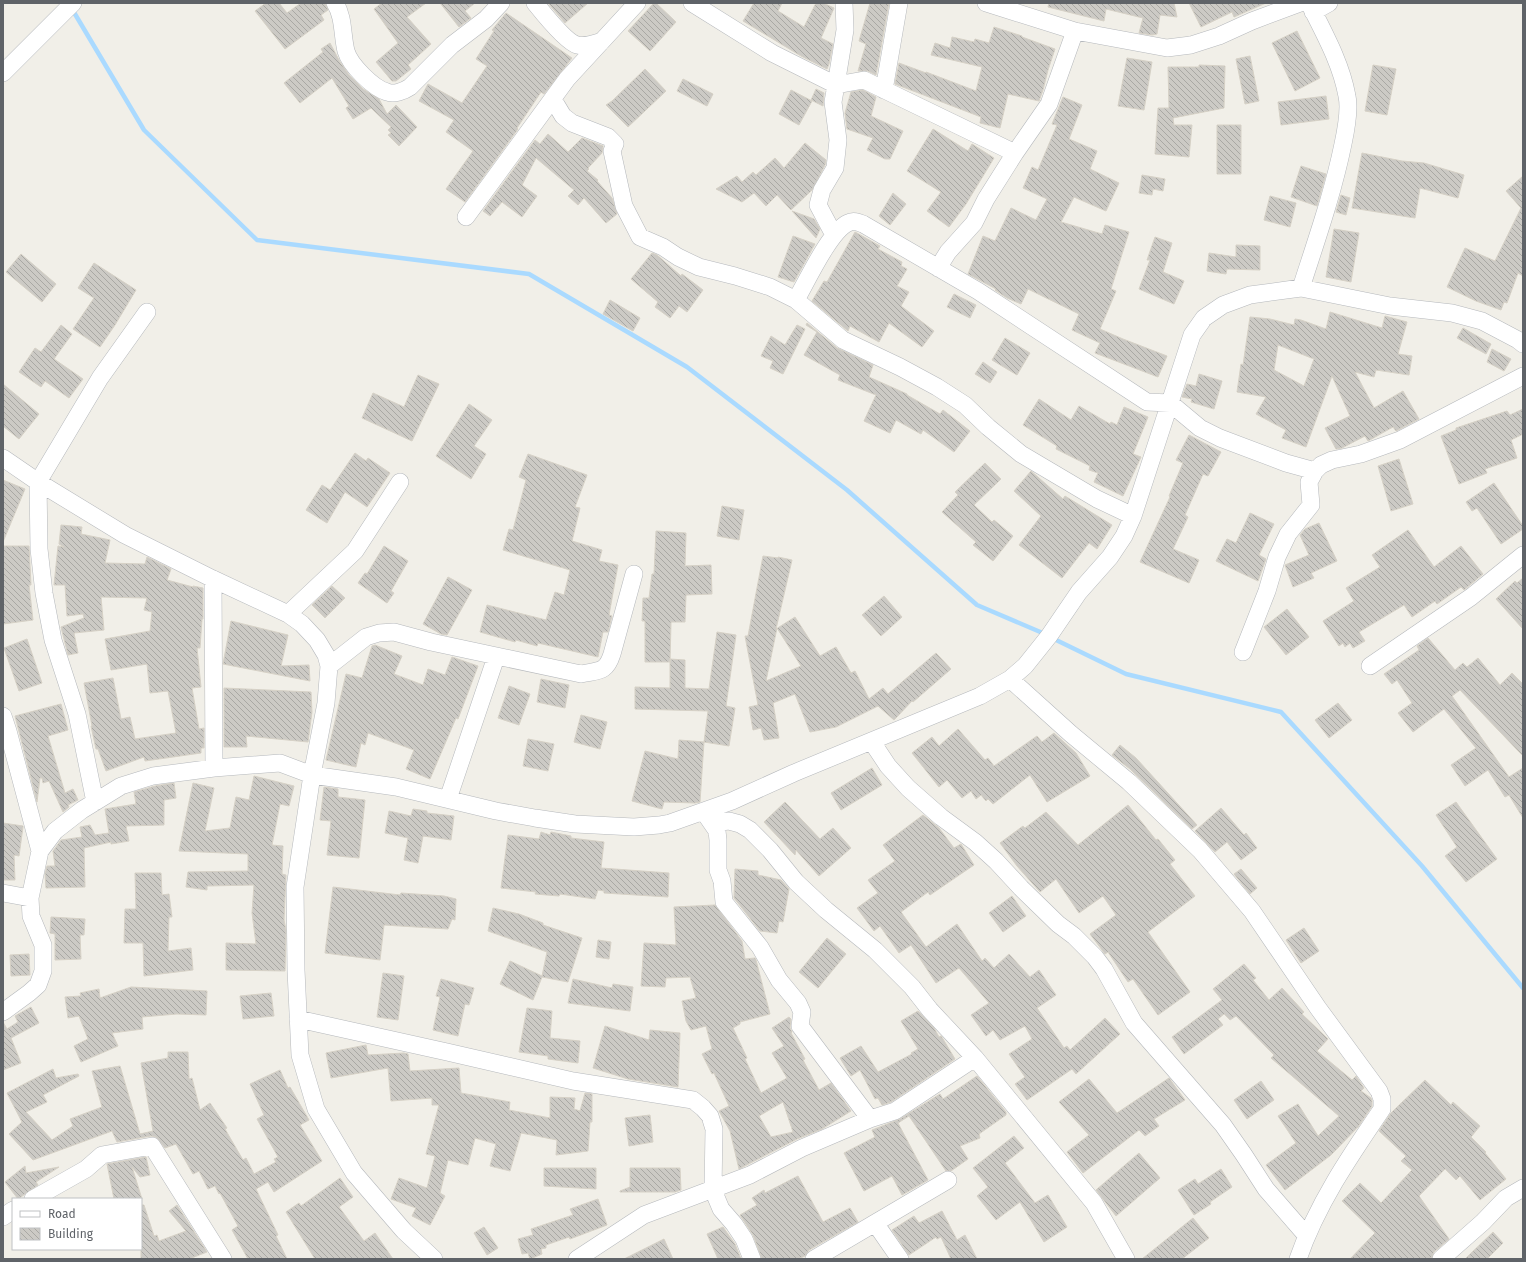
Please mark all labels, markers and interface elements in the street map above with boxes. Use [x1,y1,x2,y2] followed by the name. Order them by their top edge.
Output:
[12,1198,142,1250] legend
[48,1207,76,1221] text: Road
[48,1227,94,1241] text: Building

